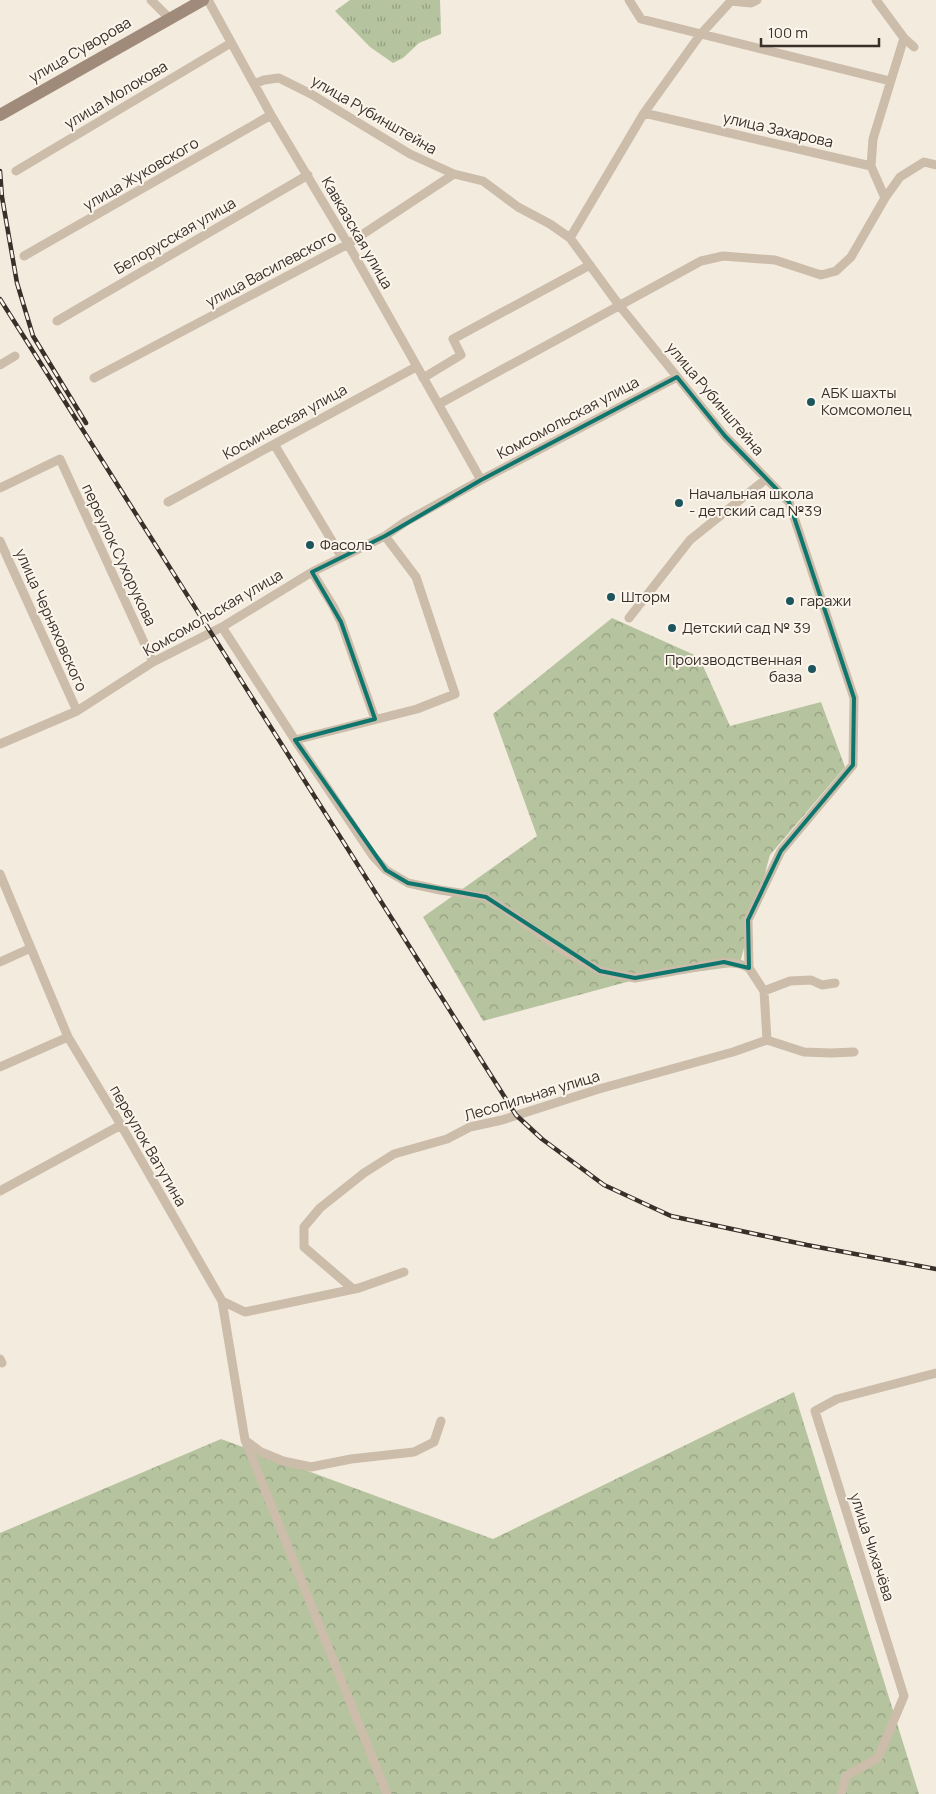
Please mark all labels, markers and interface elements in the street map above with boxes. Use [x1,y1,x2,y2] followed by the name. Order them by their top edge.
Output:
[25,12,135,87] street label: улица Суворова
[761,15,878,47] scale bar
[768,22,808,43] text: 100 m
[60,55,171,134] street label: улица Молокова
[308,70,441,159] street label: улица Рубинштейна
[721,107,835,152] street label: улица Захарова
[79,132,203,215] street label: улица Жуковского
[317,173,398,293] street label: Кавказская улица
[110,192,239,279] street label: Белорусская улица
[202,225,340,312] street label: улица Василевского
[662,338,769,460] street label: улица Рубинштейна
[493,371,643,464] street label: Комсомольская улица
[219,379,351,464] street label: Космическая улица
[821,382,912,420] place label: АБК шахты Комсомолец
[805,396,817,408] marker: АБК шахты Комсомолец
[77,480,162,629] street label: переулок Сухорукова
[689,483,822,521] place label: Начальная школа - детский сад №39
[673,497,685,509] marker: Начальная школа - детский сад №39
[320,534,373,555] place label: Фасоль
[304,539,316,551] marker: Фасоль
[10,545,93,695] street label: улица Черняховского
[139,564,286,661] street label: Комсомольская улица
[621,586,670,607] place label: Шторм
[800,590,851,611] place label: гаражи
[605,591,617,603] marker: Шторм
[784,595,796,607] marker: гаражи
[682,617,811,638] place label: Детский сад № 39
[666,622,678,634] marker: Детский сад № 39
[665,649,802,687] place label: Производственная база
[806,663,818,675] marker: Производственная база
[462,1065,602,1126] street label: Лесопильная улица
[105,1081,192,1210] street label: переулок Ватутина
[845,1490,900,1604] street label: улица Чихачёва

